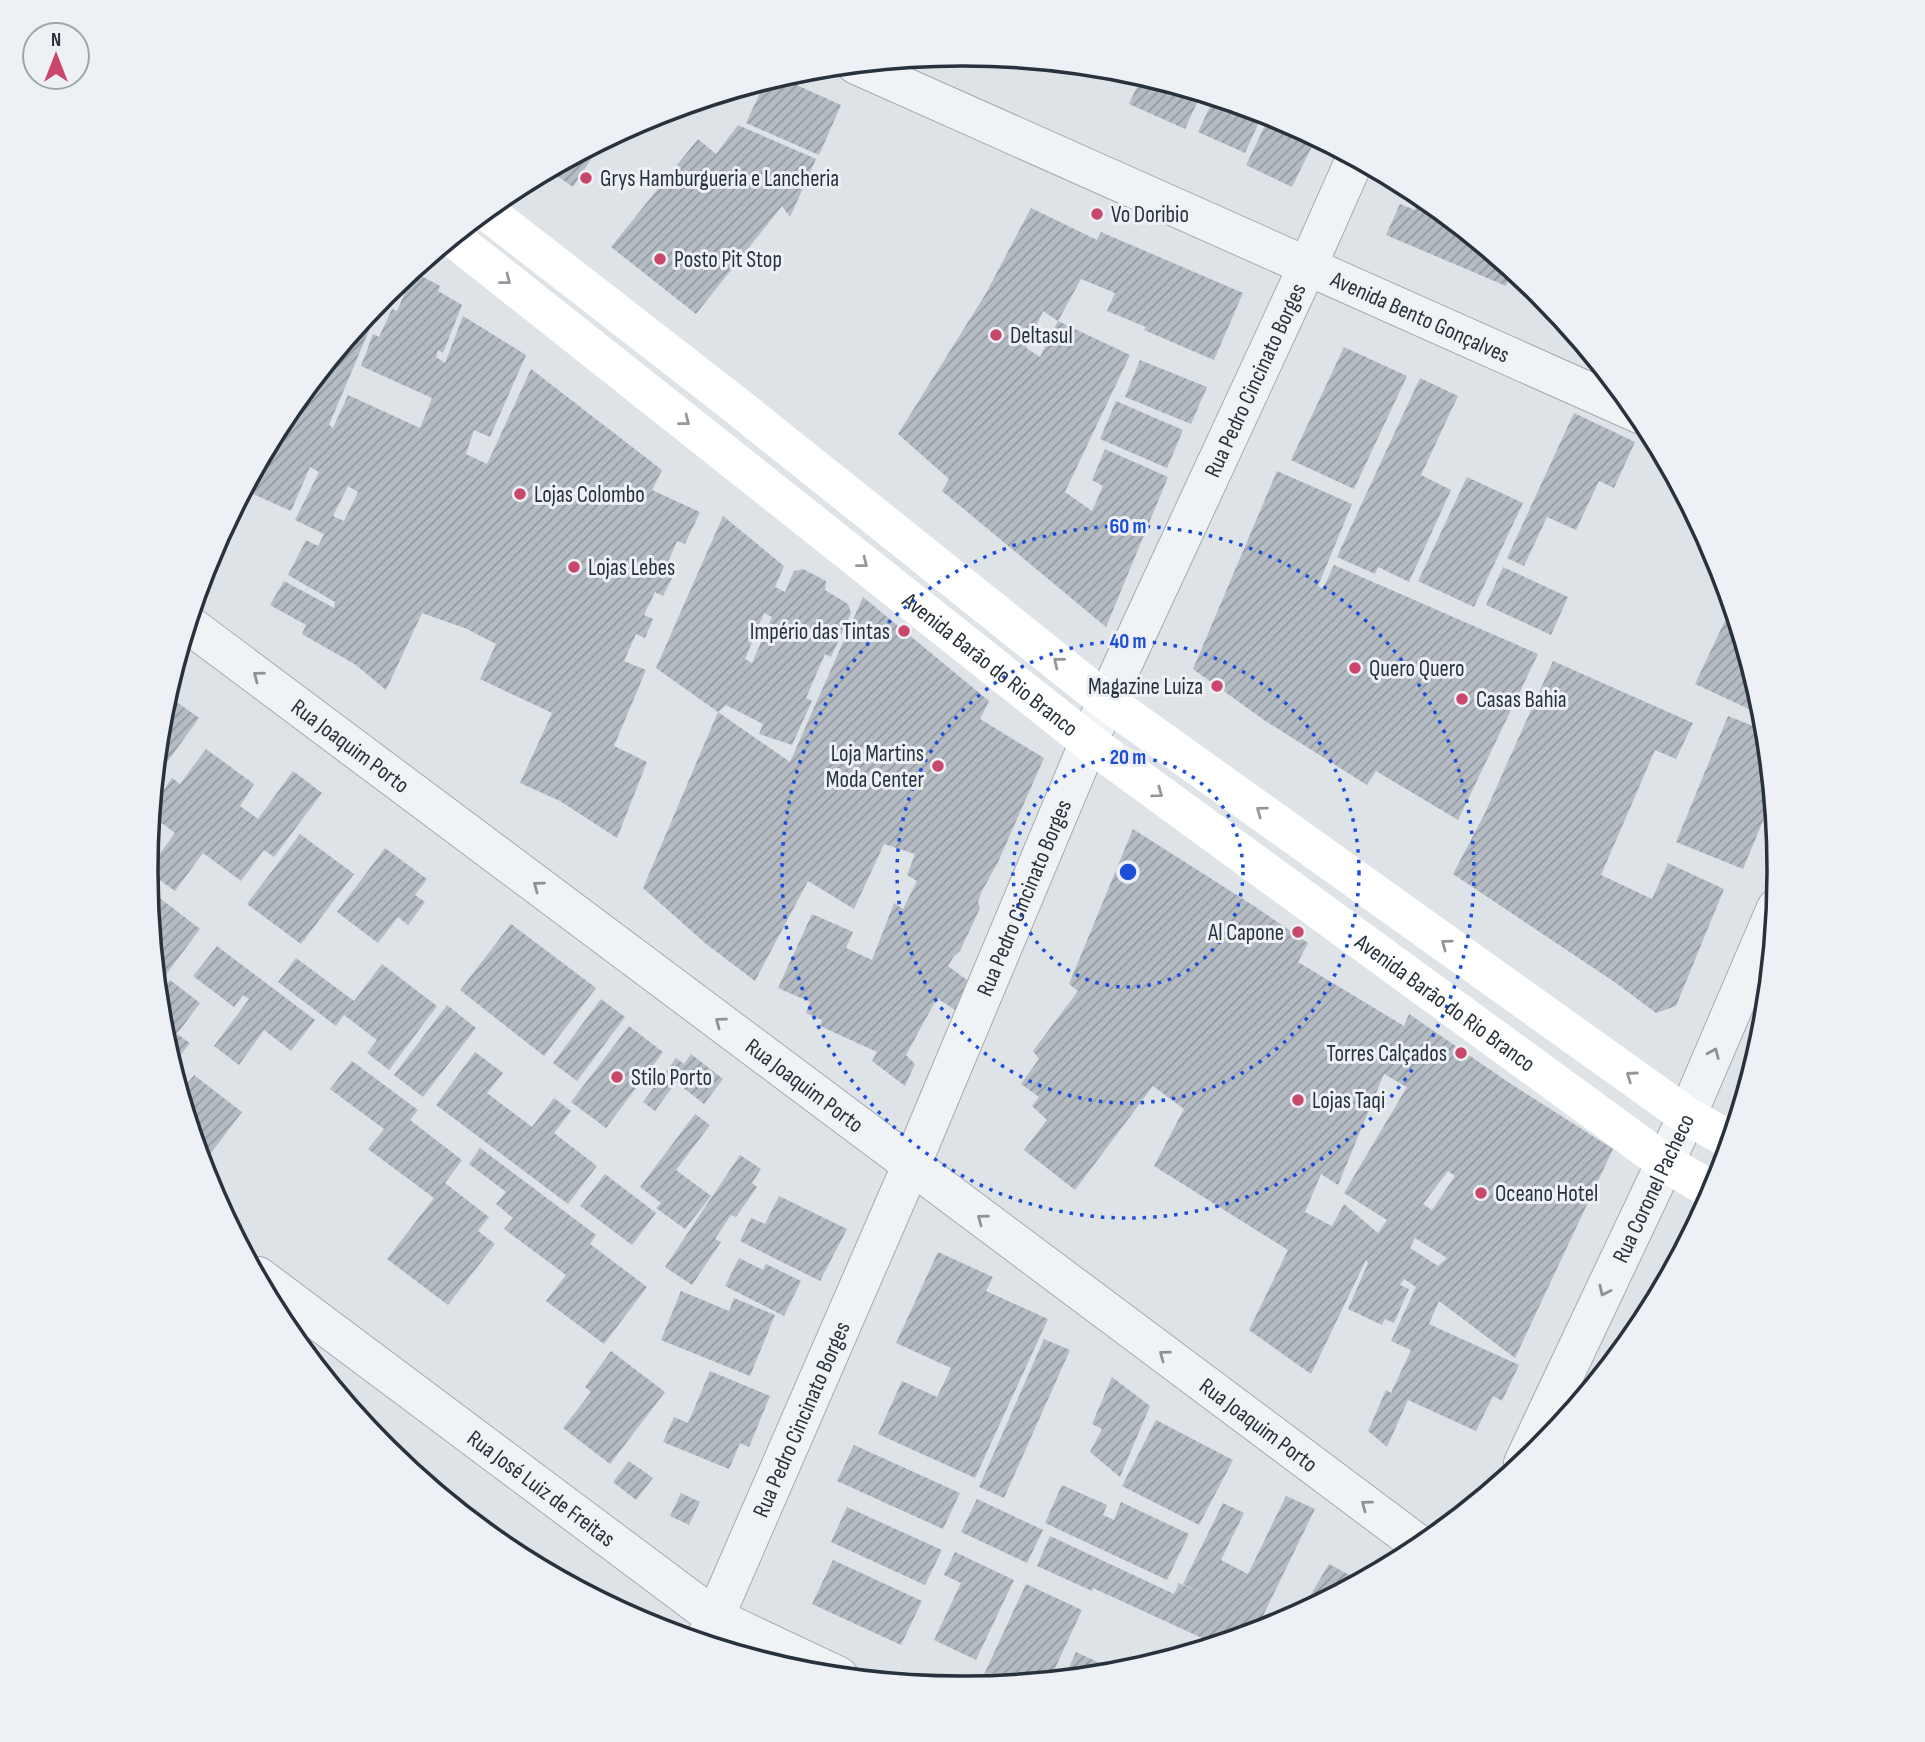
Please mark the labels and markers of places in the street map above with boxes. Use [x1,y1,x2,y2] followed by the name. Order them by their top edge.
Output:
[600,165,839,193] place label: Grys Hamburgueria e Lancheria
[578,170,594,186] marker: Grys Hamburgueria e Lancheria
[1111,201,1189,229] place label: Vo Doribio
[1089,206,1105,222] marker: Vo Doribio
[674,246,782,274] place label: Posto Pit Stop
[652,251,668,267] marker: Posto Pit Stop
[1010,322,1073,350] place label: Deltasul
[988,327,1004,343] marker: Deltasul
[534,481,645,509] place label: Lojas Colombo
[512,486,528,502] marker: Lojas Colombo
[588,554,675,582] place label: Lojas Lebes
[566,559,582,575] marker: Lojas Lebes
[750,618,890,646] place label: Império das Tintas
[896,623,912,639] marker: Império das Tintas
[1369,655,1465,683] place label: Quero Quero
[1347,660,1363,676] marker: Quero Quero
[1088,673,1203,701] place label: Magazine Luiza
[1209,678,1225,694] marker: Magazine Luiza
[1476,686,1567,714] place label: Casas Bahia
[1454,691,1470,707] marker: Casas Bahia
[826,740,924,794] place label: Loja Martins Moda Center
[930,758,946,774] marker: Loja Martins Moda Center
[1116,860,1140,884] centre of rings
[1207,919,1284,947] place label: Al Capone
[1290,924,1306,940] marker: Al Capone
[1327,1040,1447,1068] place label: Torres Calçados
[1453,1045,1469,1061] marker: Torres Calçados
[631,1064,712,1092] place label: Stilo Porto
[609,1069,625,1085] marker: Stilo Porto
[1312,1087,1385,1115] place label: Lojas Taqi
[1290,1092,1306,1108] marker: Lojas Taqi
[1495,1180,1598,1208] place label: Oceano Hotel
[1473,1185,1489,1201] marker: Oceano Hotel

